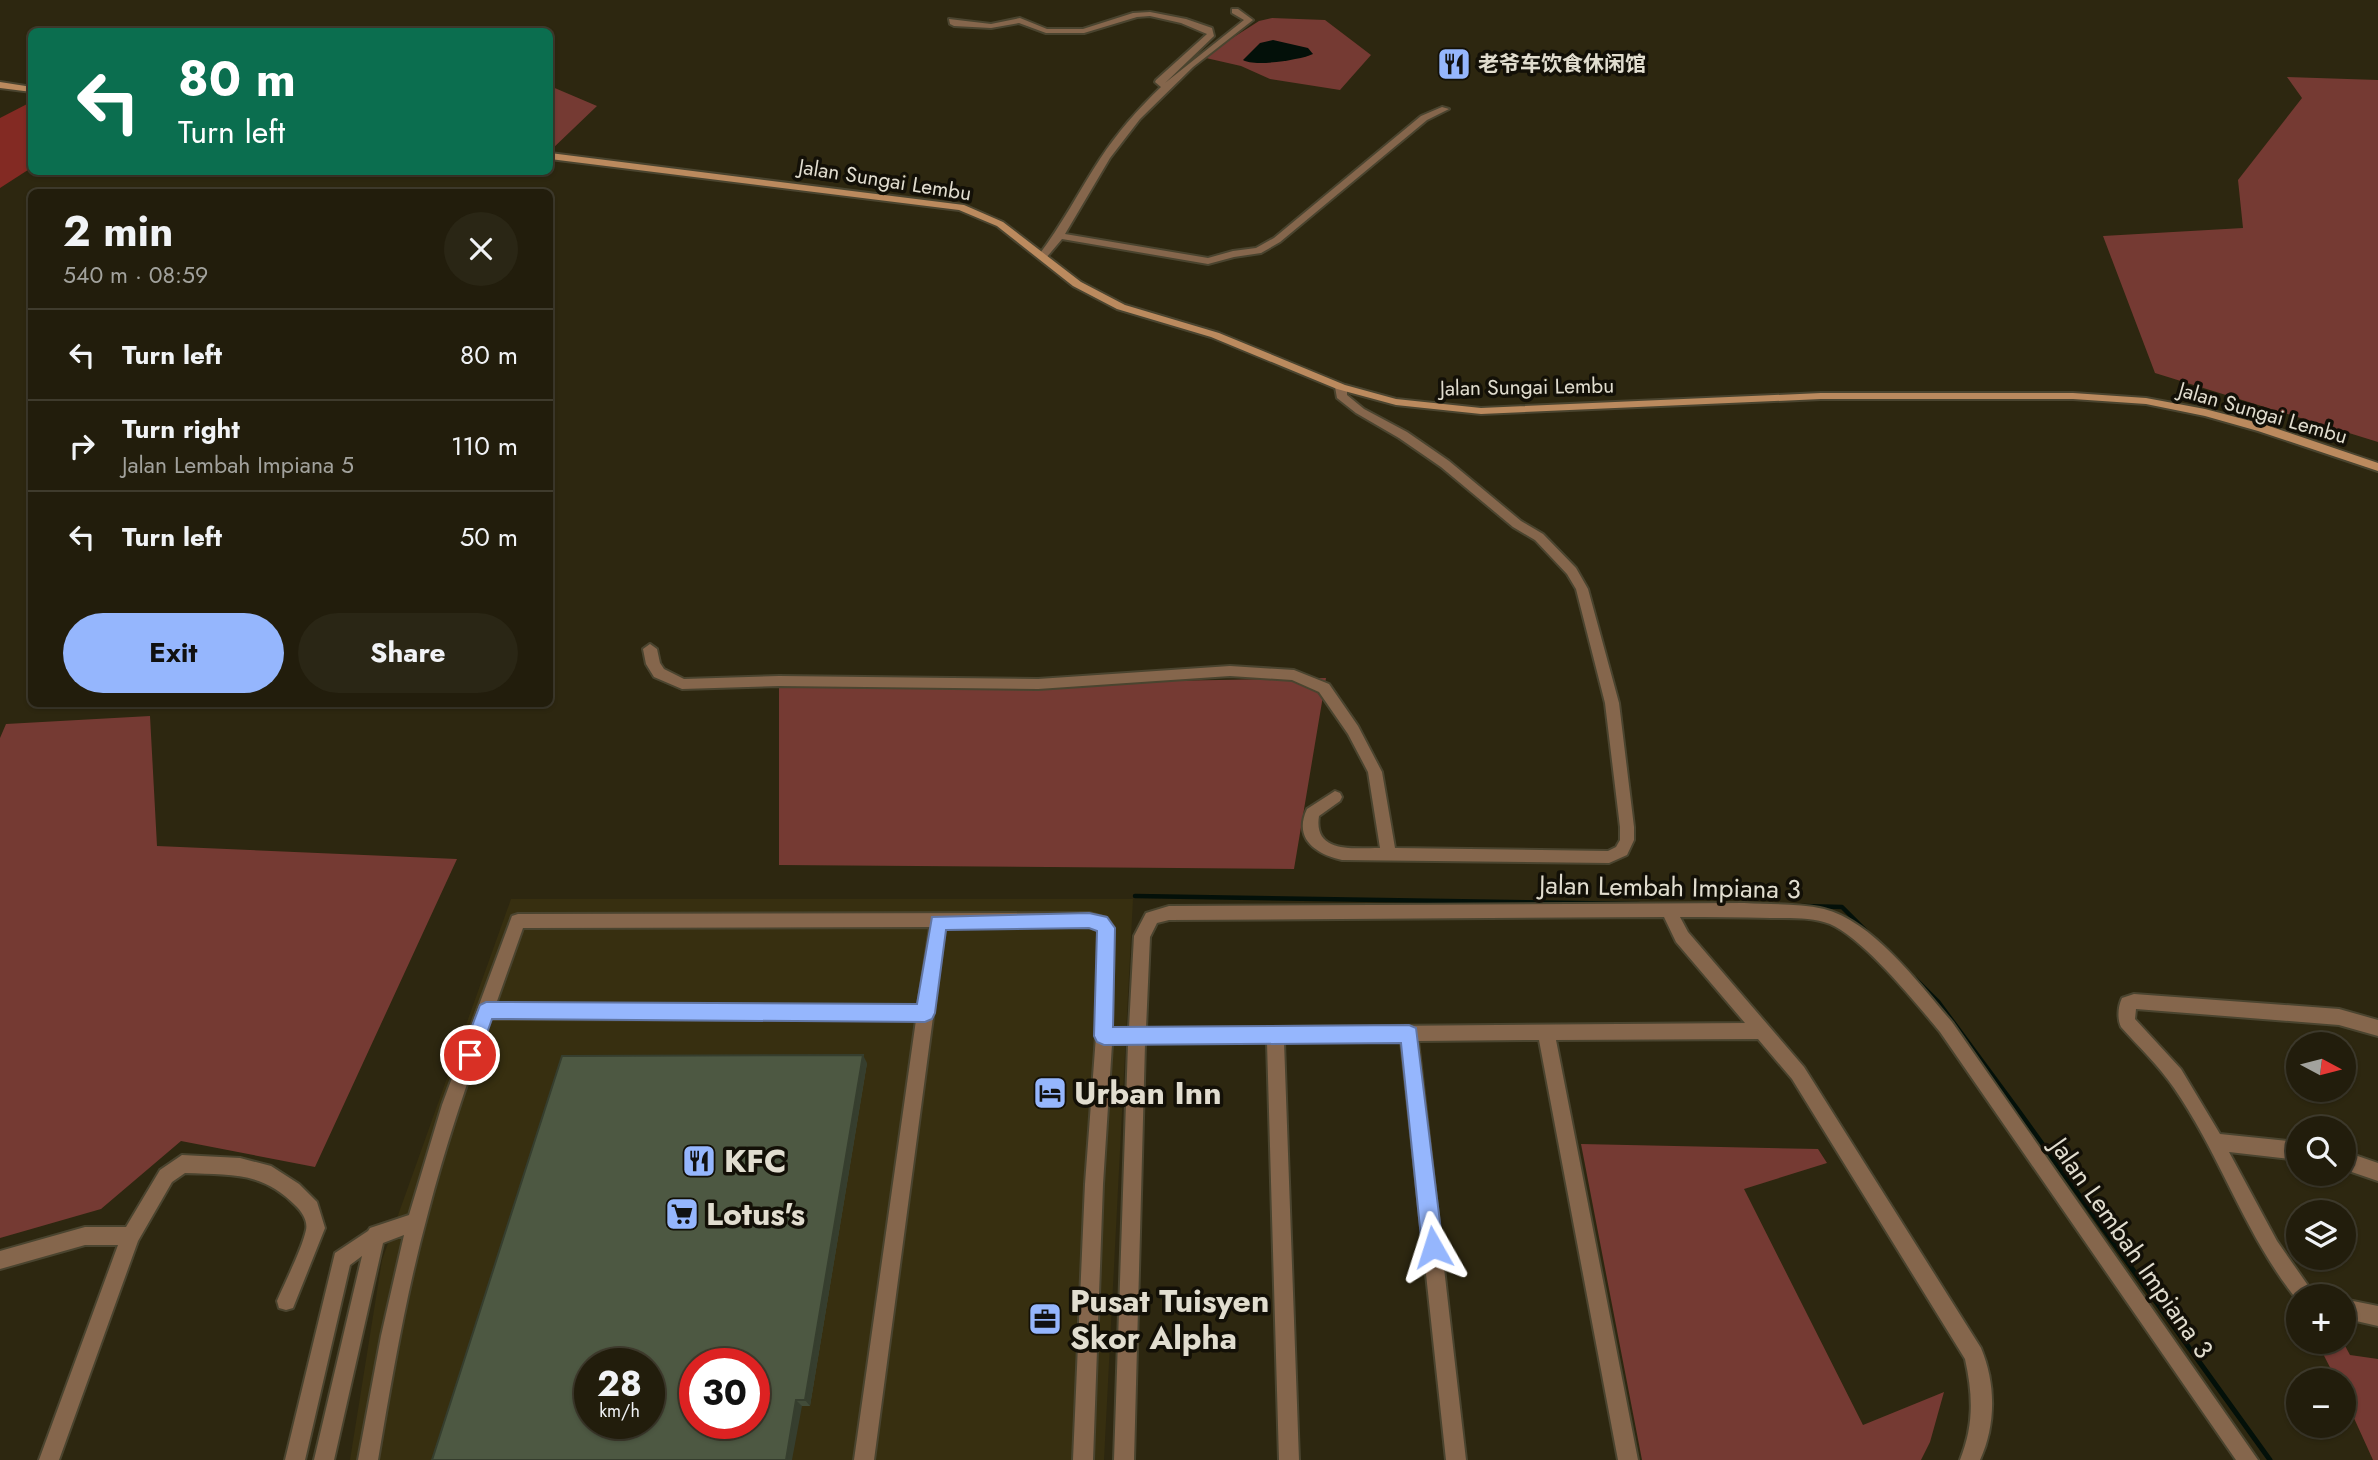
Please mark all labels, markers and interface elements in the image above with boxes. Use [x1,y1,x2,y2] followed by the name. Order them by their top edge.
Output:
[178,44,296,114] text: 80 m
[1435,45,1473,83] restaurant icon: 老爷车饮食休闲馆
[1478,49,1646,79] place label: 老爷车饮食休闲馆
[63,56,154,147] icon: left
[178,109,285,155] text: Turn left
[794,151,973,208] street label: Jalan Sungai Lembu
[63,201,173,262] text: 2 min
[444,212,518,286] button: close
[63,258,208,292] text: 540 m · 08:59
[63,336,101,374] icon: left
[122,336,222,374] text: Turn left
[460,336,518,374] text: 80 m
[1437,370,1614,404] street label: Jalan Sungai Lembu
[2172,374,2351,451] street label: Jalan Sungai Lembu
[122,410,240,448] text: Turn right
[63,427,101,465] icon: right
[451,427,518,465] text: 110 m
[122,448,354,482] text: Jalan Lembah Impiana 5
[63,518,101,556] icon: left
[122,518,222,556] text: Turn left
[460,518,518,556] text: 50 m
[63,613,284,693] button: Exit
[298,613,518,693] button: Share
[1536,866,1801,908] street label: Jalan Lembah Impiana 3
[440,1025,500,1085] pin
[2286,1032,2356,1102] north arrow
[2286,1032,2356,1438] map controls
[451,1036,489,1074] icon: arrive
[1074,1070,1222,1116] place label: Urban Inn
[1031,1074,1069,1112] hotel icon: Urban Inn
[2286,1116,2356,1186] button: search
[2040,1127,2223,1366] street label: Jalan Lembah Impiana 3
[724,1138,787,1184] place label: KFC
[680,1142,718,1180] restaurant icon: KFC
[706,1191,805,1237] place label: Lotus's
[663,1195,701,1233] supermarket icon: Lotus's
[2286,1200,2356,1270] button: layers
[1396,1210,1470,1284] position arrow
[1070,1278,1269,1361] place label: Pusat Tuisyen Skor Alpha
[2286,1284,2356,1354] button: +
[1026,1300,1064,1338] office icon: Pusat Tuisyen Skor Alpha
[679,1348,770,1439] speed limit sign: 30
[597,1359,642,1409] text: 28
[2286,1368,2356,1438] button: −
[599,1398,640,1424] text: km/h

